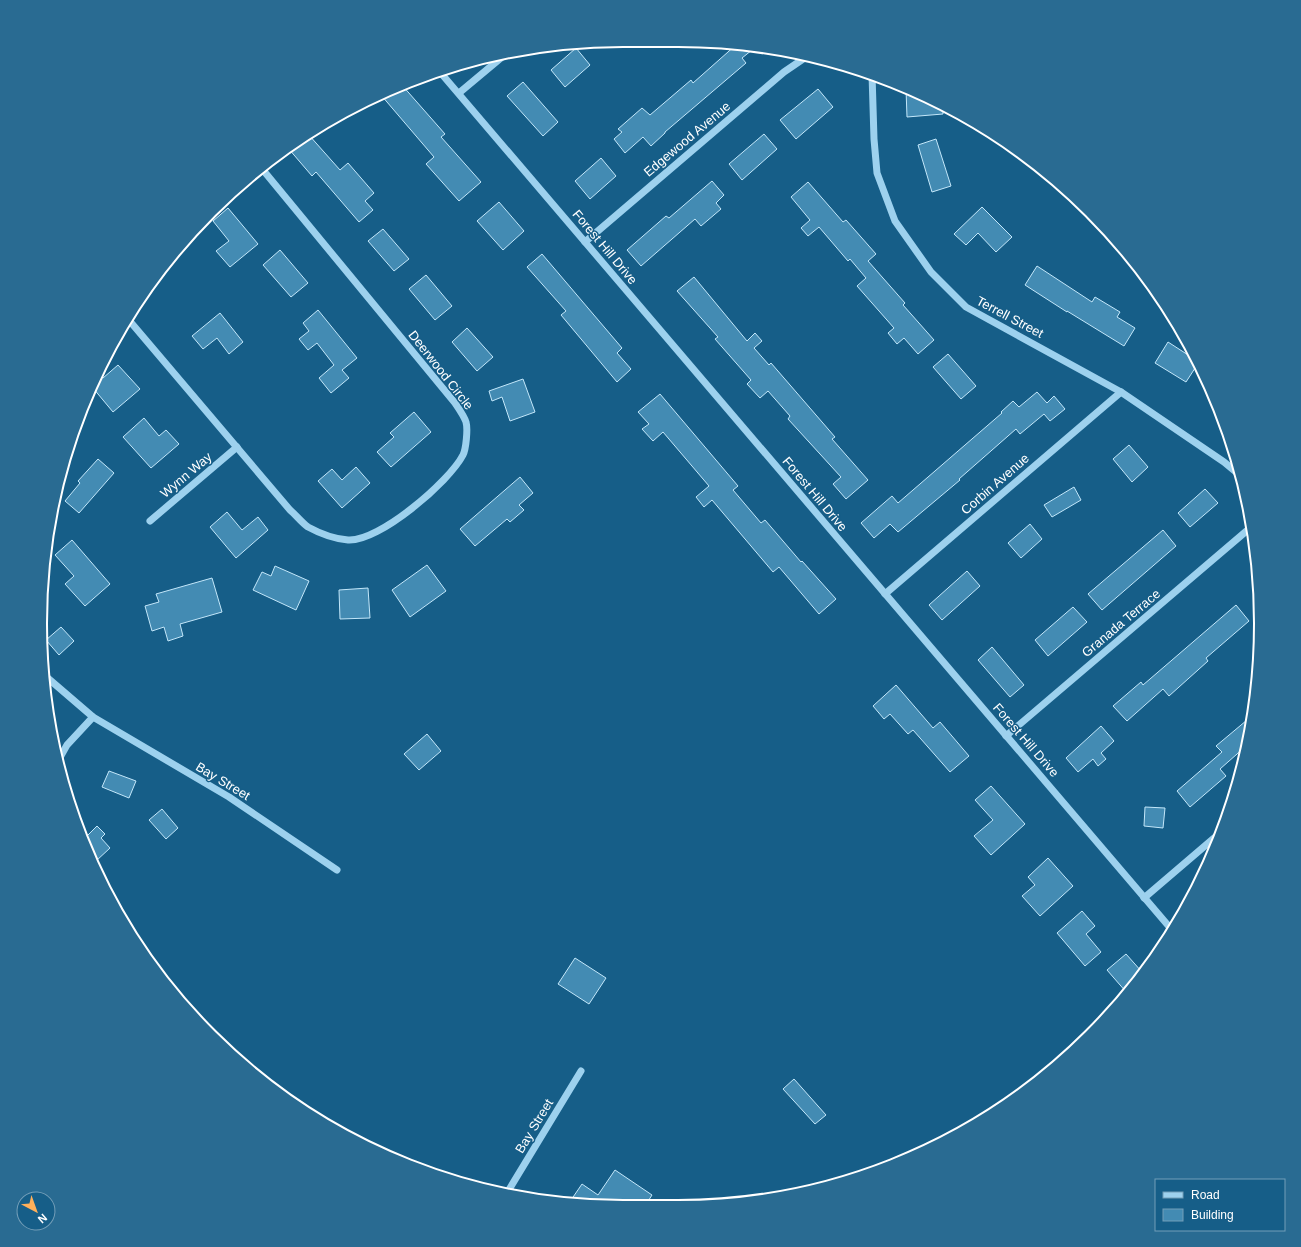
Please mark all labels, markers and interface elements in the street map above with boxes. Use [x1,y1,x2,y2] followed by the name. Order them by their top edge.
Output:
[641,98,733,180] street label: Edgewood Avenue
[570,207,640,287] street label: Forest Hill Drive
[974,293,1046,341] street label: Terrell Street
[406,328,476,412] street label: Deerwood Circle
[157,449,215,501] street label: Wynn Way
[958,450,1032,518] street label: Corbin Avenue
[780,454,850,534] street label: Forest Hill Drive
[1079,586,1163,660] street label: Granada Terrace
[990,700,1062,780] street label: Forest Hill Drive
[193,759,253,803] street label: Bay Street
[512,1096,556,1156] street label: Bay Street
[1155,1179,1285,1231] legend
[1191,1188,1220,1202] text: Road
[16,1191,56,1231] north arrow
[1191,1208,1234,1222] text: Building
[36,1211,49,1226] text: N

